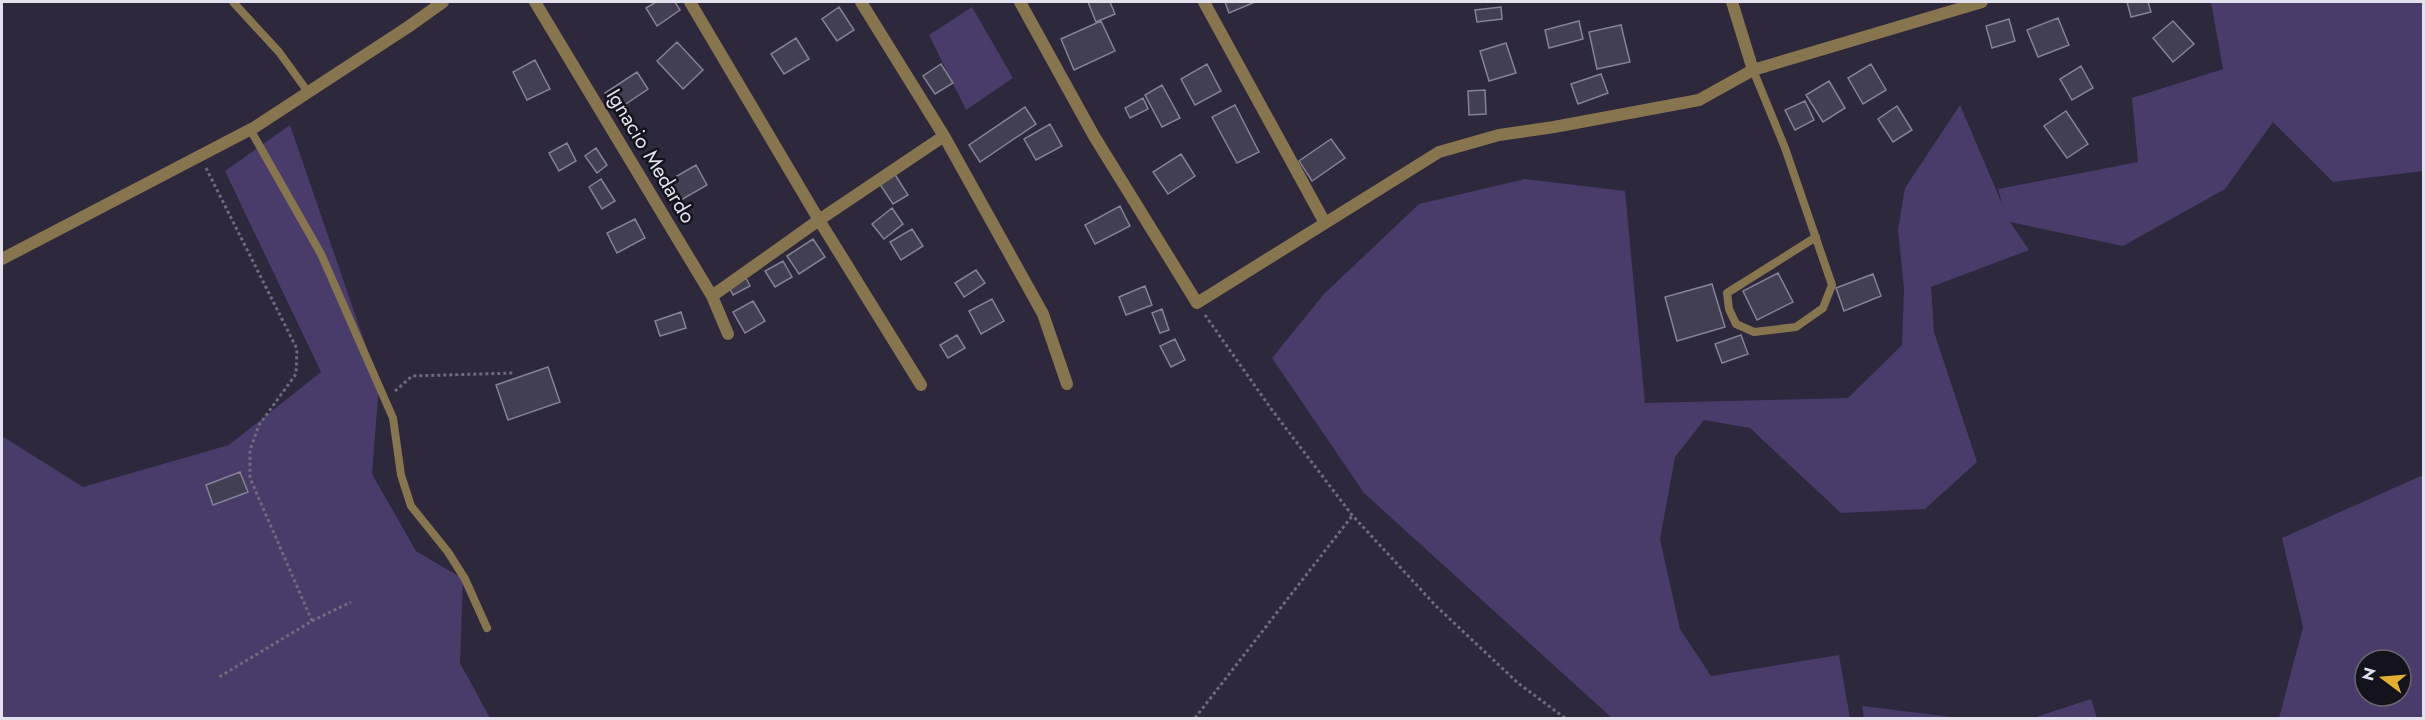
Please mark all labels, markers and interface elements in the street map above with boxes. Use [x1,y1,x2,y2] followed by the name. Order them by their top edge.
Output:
[599,83,703,229] street label: Ignacio Medardo
[2353,648,2413,708] north arrow
[2356,665,2382,683] text: N

